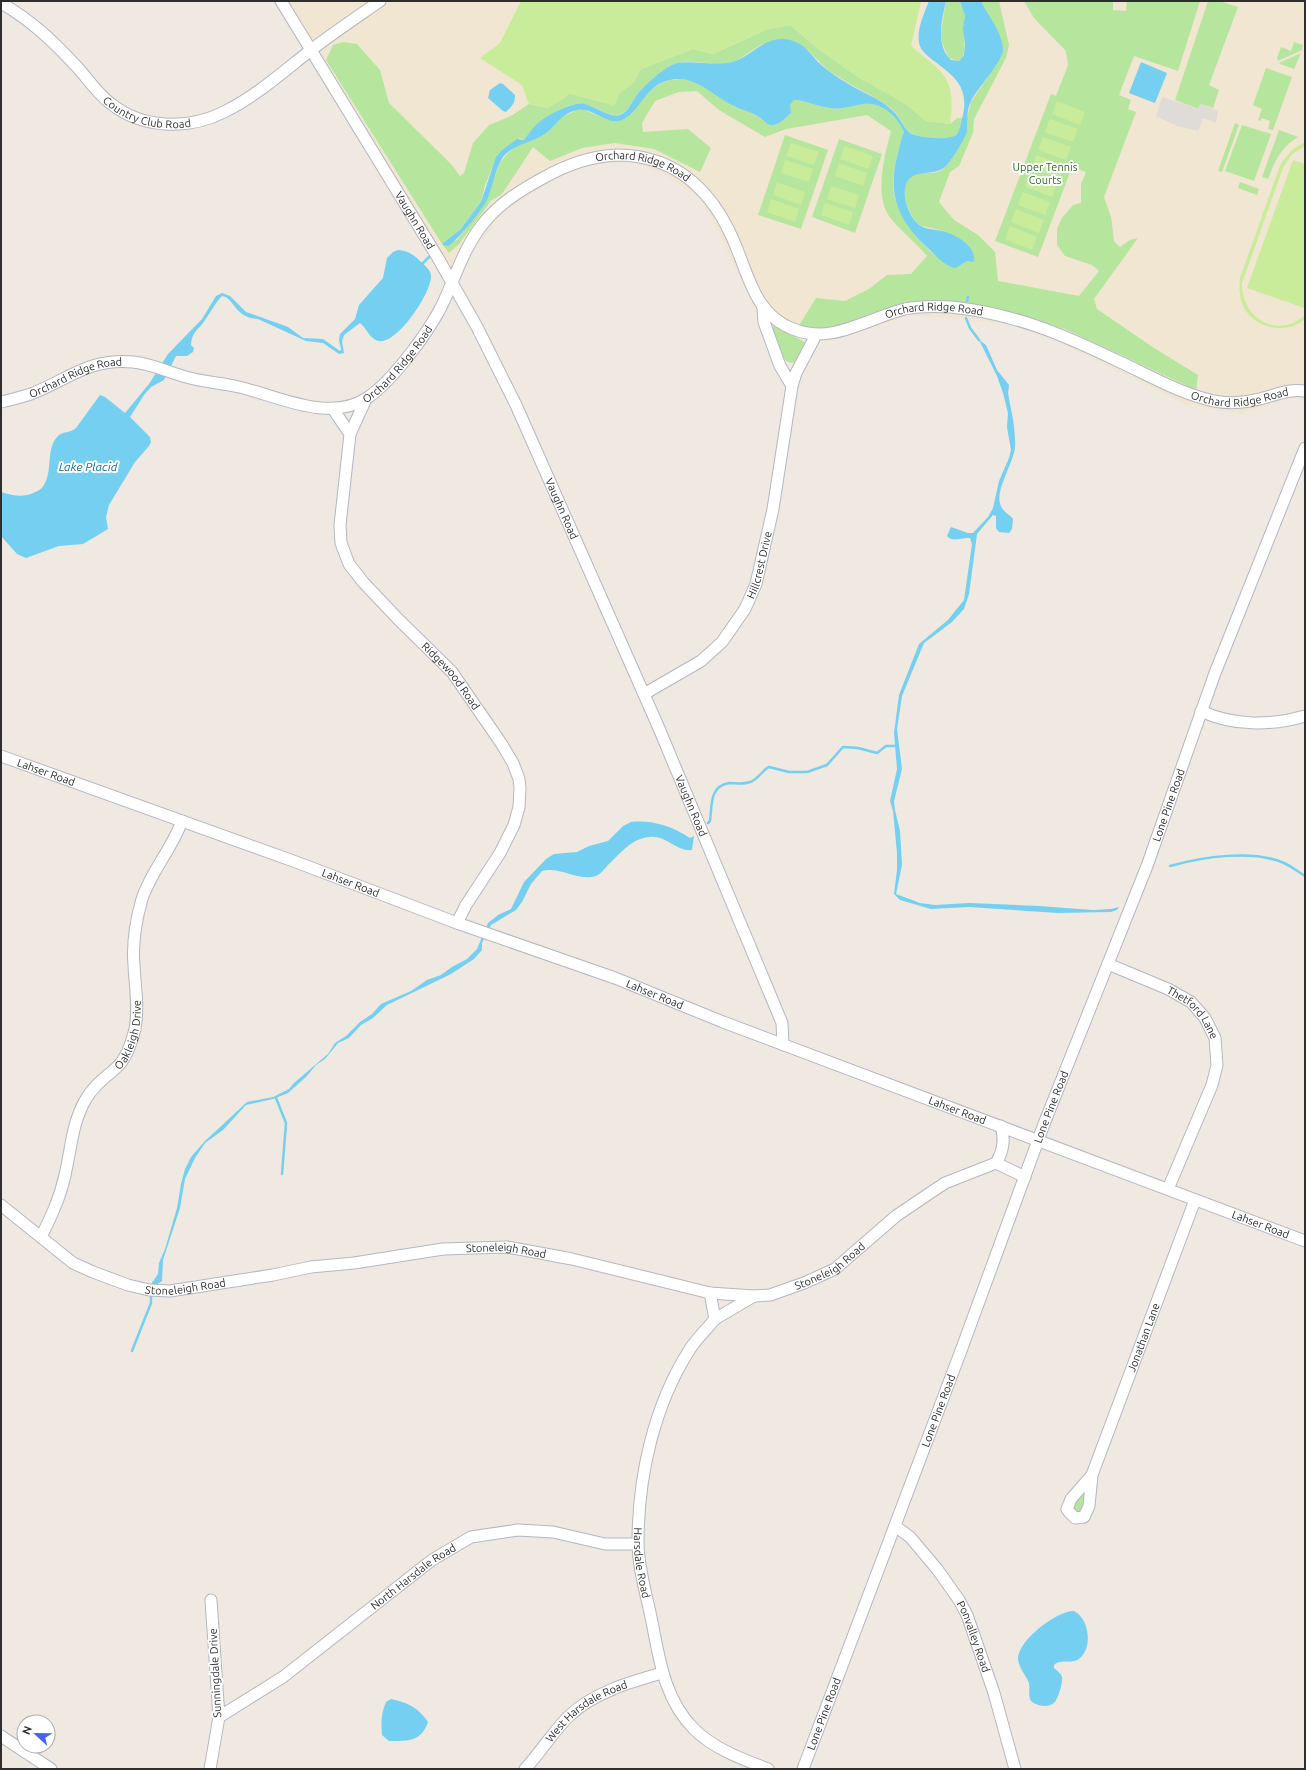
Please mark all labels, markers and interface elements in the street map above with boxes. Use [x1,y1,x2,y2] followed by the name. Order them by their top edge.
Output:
[101,94,192,130] street label: Country Club Road
[594,149,693,184] street label: Orchard Ridge Road
[1013,161,1078,186] park label: Upper Tennis Courts
[393,189,437,251] street label: Vaughn Road
[883,300,984,321] street label: Orchard Ridge Road
[360,323,434,405] street label: Orchard Ridge Road
[27,355,122,400] street label: Orchard Ridge Road
[1189,385,1290,409] street label: Orchard Ridge Road
[59,460,118,473] water label: Lake Placid
[543,476,581,541] street label: Vaughn Road
[744,530,774,600] street label: Hillcrest Drive
[419,640,482,712] street label: Ridgewood Road
[16,756,77,788] street label: Lahser Road
[1150,767,1187,843] street label: Lone Pine Road
[673,773,709,838] street label: Vaughn Road
[320,866,381,899] street label: Lahser Road
[625,977,685,1011] street label: Lahser Road
[1165,984,1220,1041] street label: Thetford Lane
[112,1000,143,1072] street label: Oakleigh Drive
[1032,1069,1071,1145] street label: Lone Pine Road
[927,1094,988,1126] street label: Lahser Road
[1230,1208,1291,1241] street label: Lahser Road
[793,1240,867,1292] street label: Stoneleigh Road
[466,1241,547,1260] street label: Stoneleigh Road
[144,1276,226,1297] street label: Stoneleigh Road
[1125,1301,1162,1373] street label: Jonathan Lane
[919,1373,957,1449] street label: Lone Pine Road
[632,1527,652,1599] street label: Harsdale Road
[368,1541,458,1612] street label: North Harsdale Road
[955,1599,992,1674] street label: Ponvalley Road
[207,1628,223,1718] street label: Sunningdale Drive
[805,1676,843,1752] street label: Lone Pine Road
[543,1678,629,1744] street label: West Harsdale Road
[16,1714,56,1754] north arrow
[20,1724,34,1736] text: N

